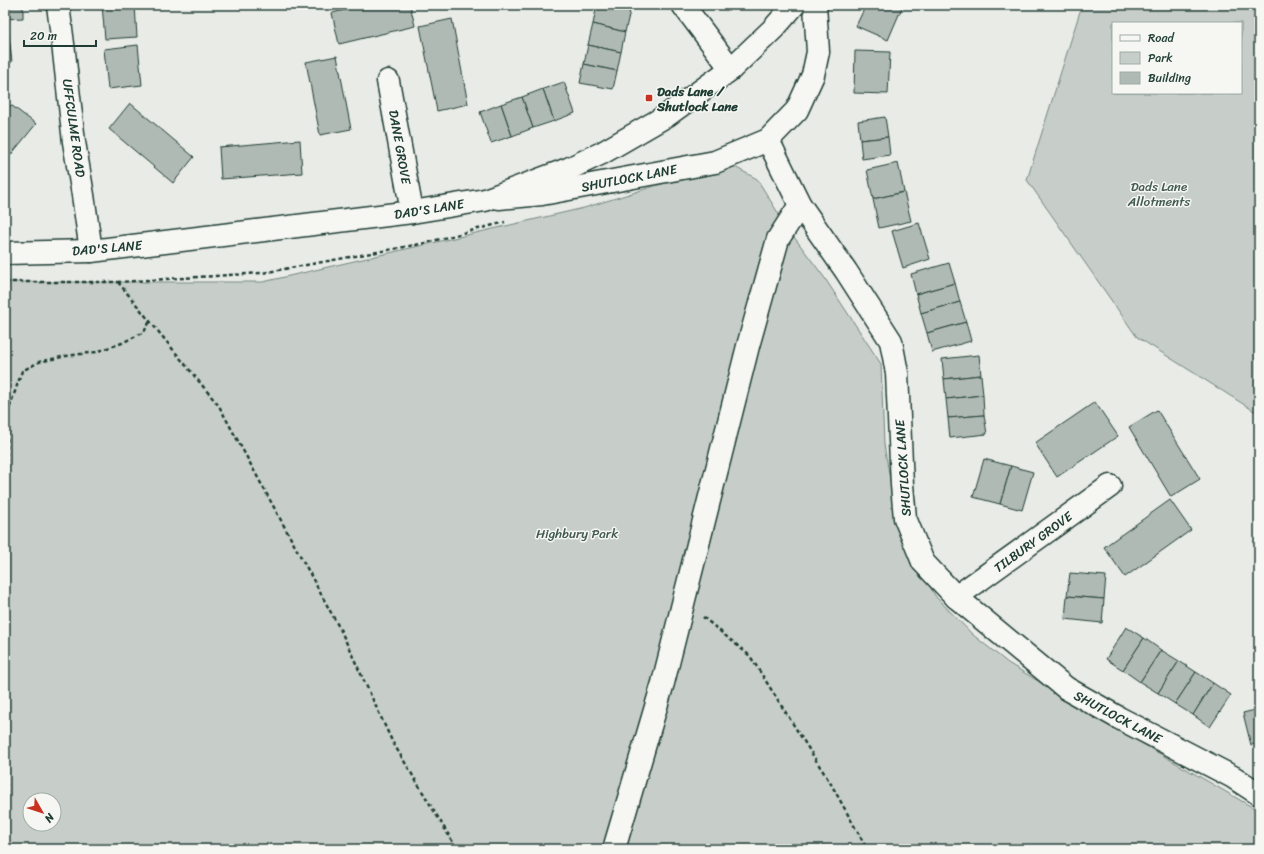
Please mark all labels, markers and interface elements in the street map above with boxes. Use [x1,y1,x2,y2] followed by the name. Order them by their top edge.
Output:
[24,22,96,48] scale bar
[1112,22,1242,94] legend
[30,25,57,47] text: 20 m
[1148,27,1175,49] text: Road
[1148,47,1173,69] text: Park
[1148,67,1191,89] text: Building
[56,77,92,179] street label: UFFCULME ROAD
[656,80,738,118] place label: Dads Lane / Shutlock Lane
[644,93,654,103] marker: Dads Lane / Shutlock Lane
[382,108,418,187] street label: DANE GROVE
[579,157,680,199] street label: SHUTLOCK LANE
[1127,175,1191,213] park label: Dads Lane Allotments
[393,192,466,226] street label: DAD'S LANE
[71,233,144,263] street label: DAD'S LANE
[888,418,918,517] street label: SHUTLOCK LANE
[989,505,1078,579] street label: TILBURY GROVE
[536,522,618,545] park label: Highbury Park
[1070,684,1167,750] street label: SHUTLOCK LANE
[22,792,62,832] north arrow
[39,808,60,827] text: N

